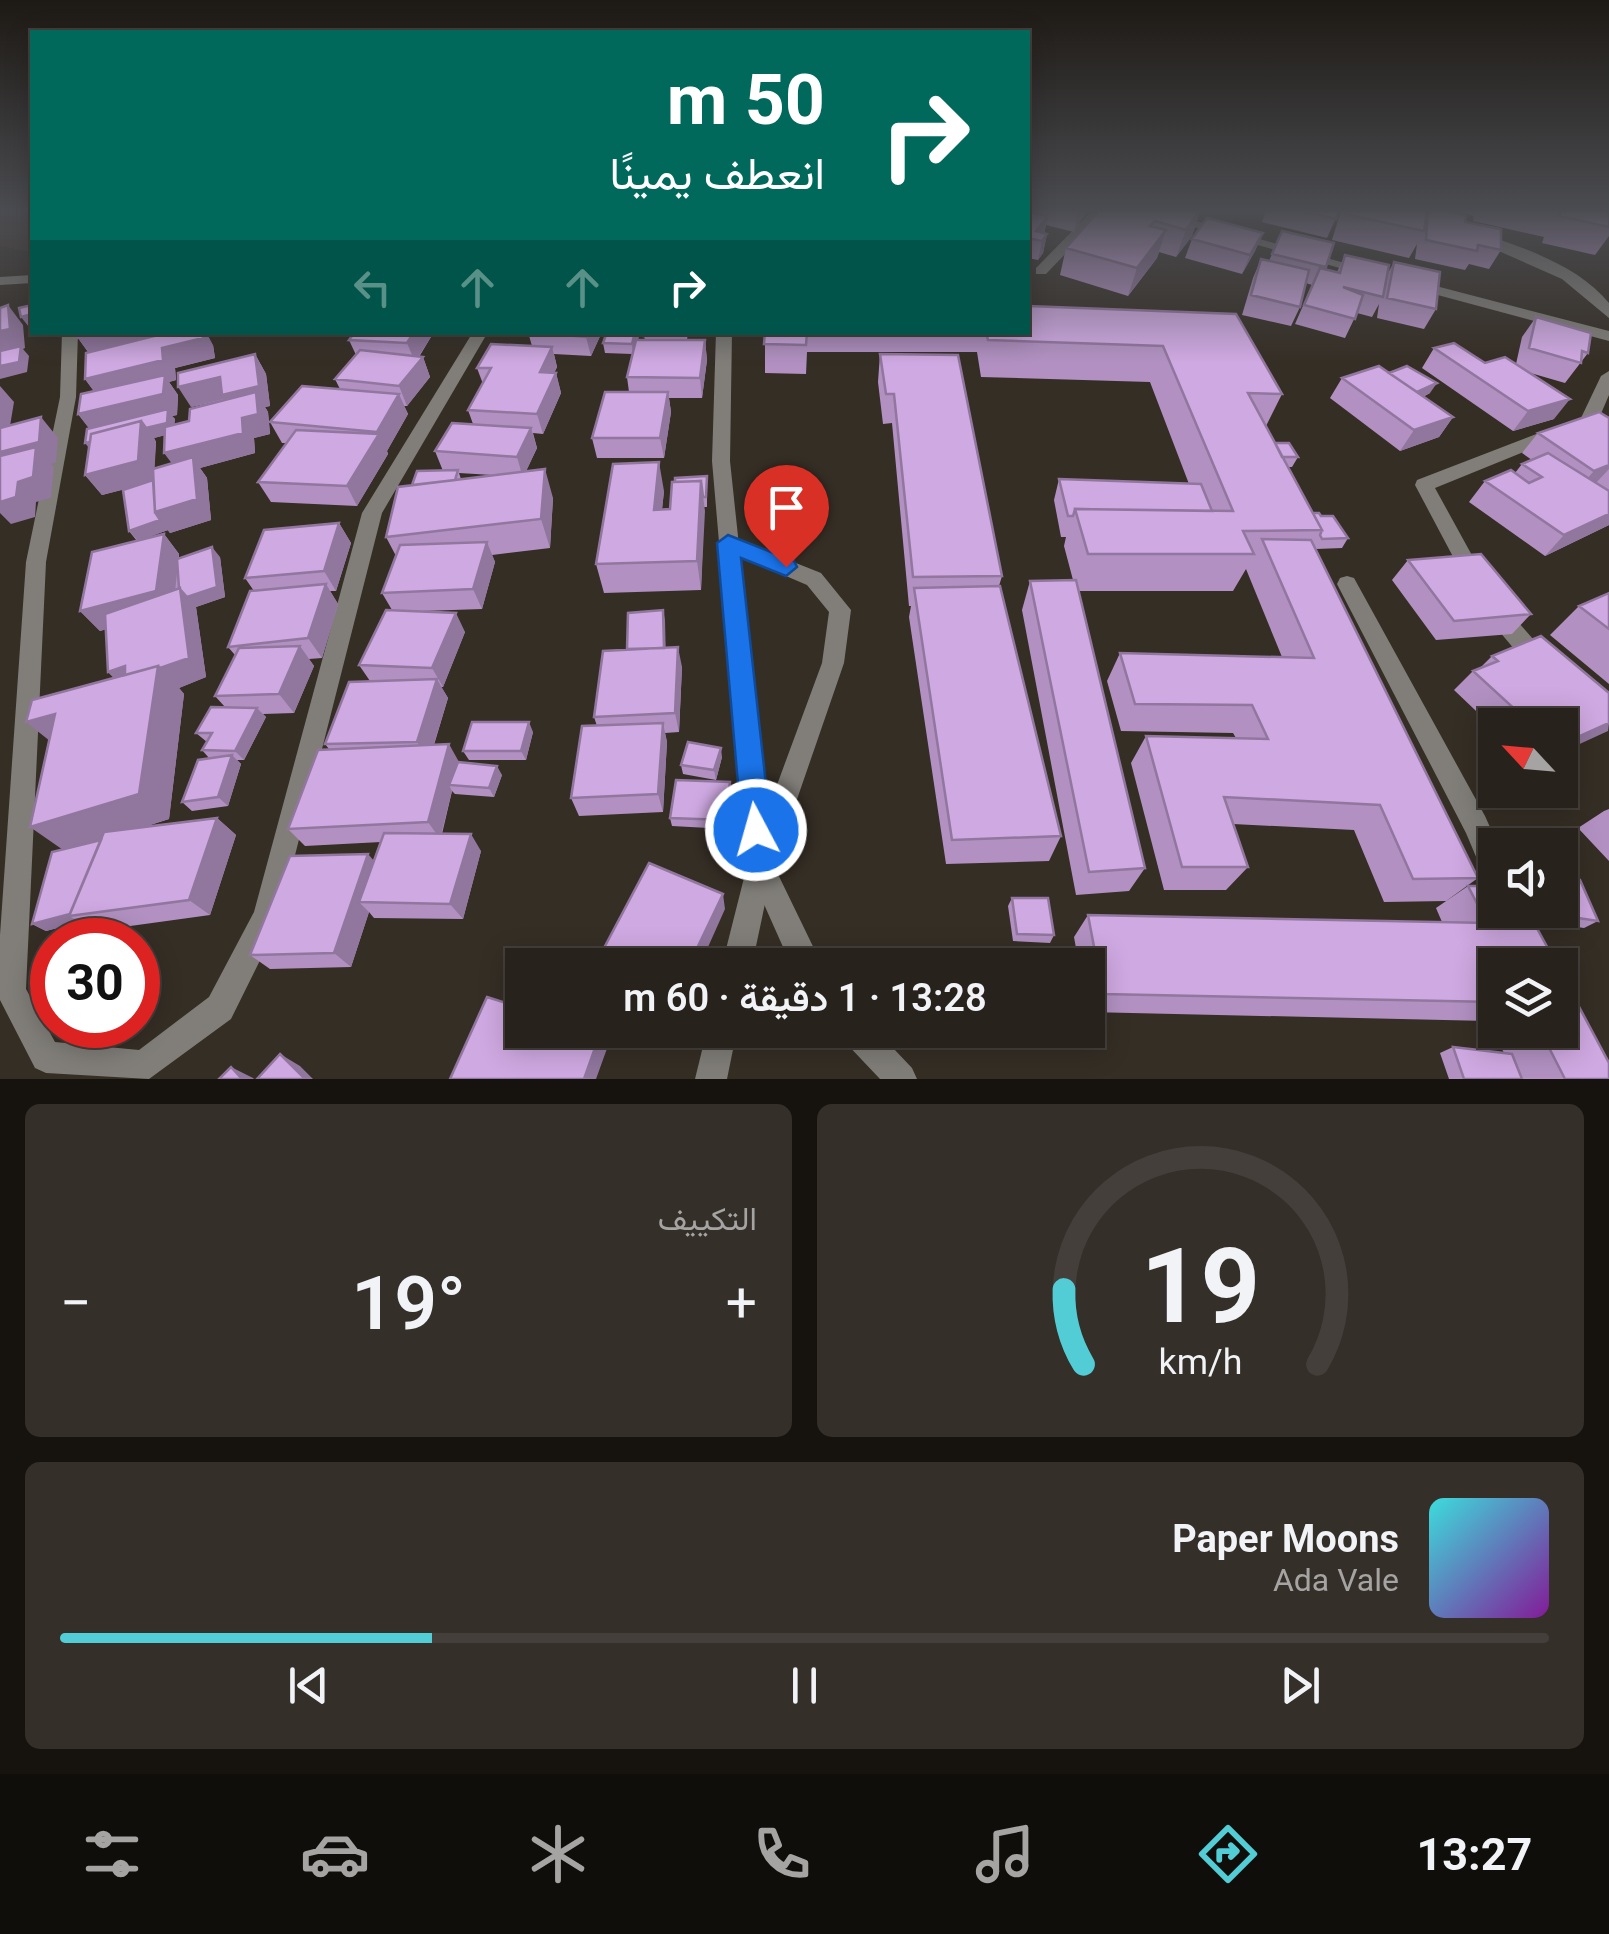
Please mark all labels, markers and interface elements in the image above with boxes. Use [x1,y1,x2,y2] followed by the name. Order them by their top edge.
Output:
[667,59,825,141] text: 50 m
[860,70,990,200] icon: right
[610,147,825,200] text: انعطف يمينًا
[345,260,400,315] icon: left
[450,260,505,315] icon: ahead
[555,260,610,315] icon: ahead
[660,260,715,315] icon: right
[744,465,829,568] pin
[759,480,814,535] icon: arrive
[1478,708,1578,808] north arrow
[1478,708,1578,1048] map controls
[704,778,808,882] position arrow
[1478,828,1578,928] button: sound
[30,918,160,1048] speed limit sign: 30
[1478,948,1578,1048] button: layers
[623,976,987,1020] text: 13:28 · 1 دقيقة · 60 m
[658,1200,757,1238] text: التكييف
[1141,1226,1260,1347] text: 19
[351,1259,466,1347] text: 19°
[60,1271,91,1335] text: −
[726,1271,757,1335] text: +
[1159,1341,1242,1383] text: km/h
[1172,1517,1399,1561] text: Paper Moons
[1273,1561,1399,1599] text: Ada Vale
[281,1658,336,1713] icon: previous
[777,1658,832,1713] icon: pause
[1273,1658,1328,1713] icon: next
[77,1819,147,1889] icon: filters
[300,1819,370,1889] icon: car
[523,1819,593,1889] icon: climate
[747,1819,817,1889] icon: phone
[970,1819,1040,1889] icon: music
[1193,1819,1263,1889] icon: directions
[1416,1828,1532,1881] text: 13:27

